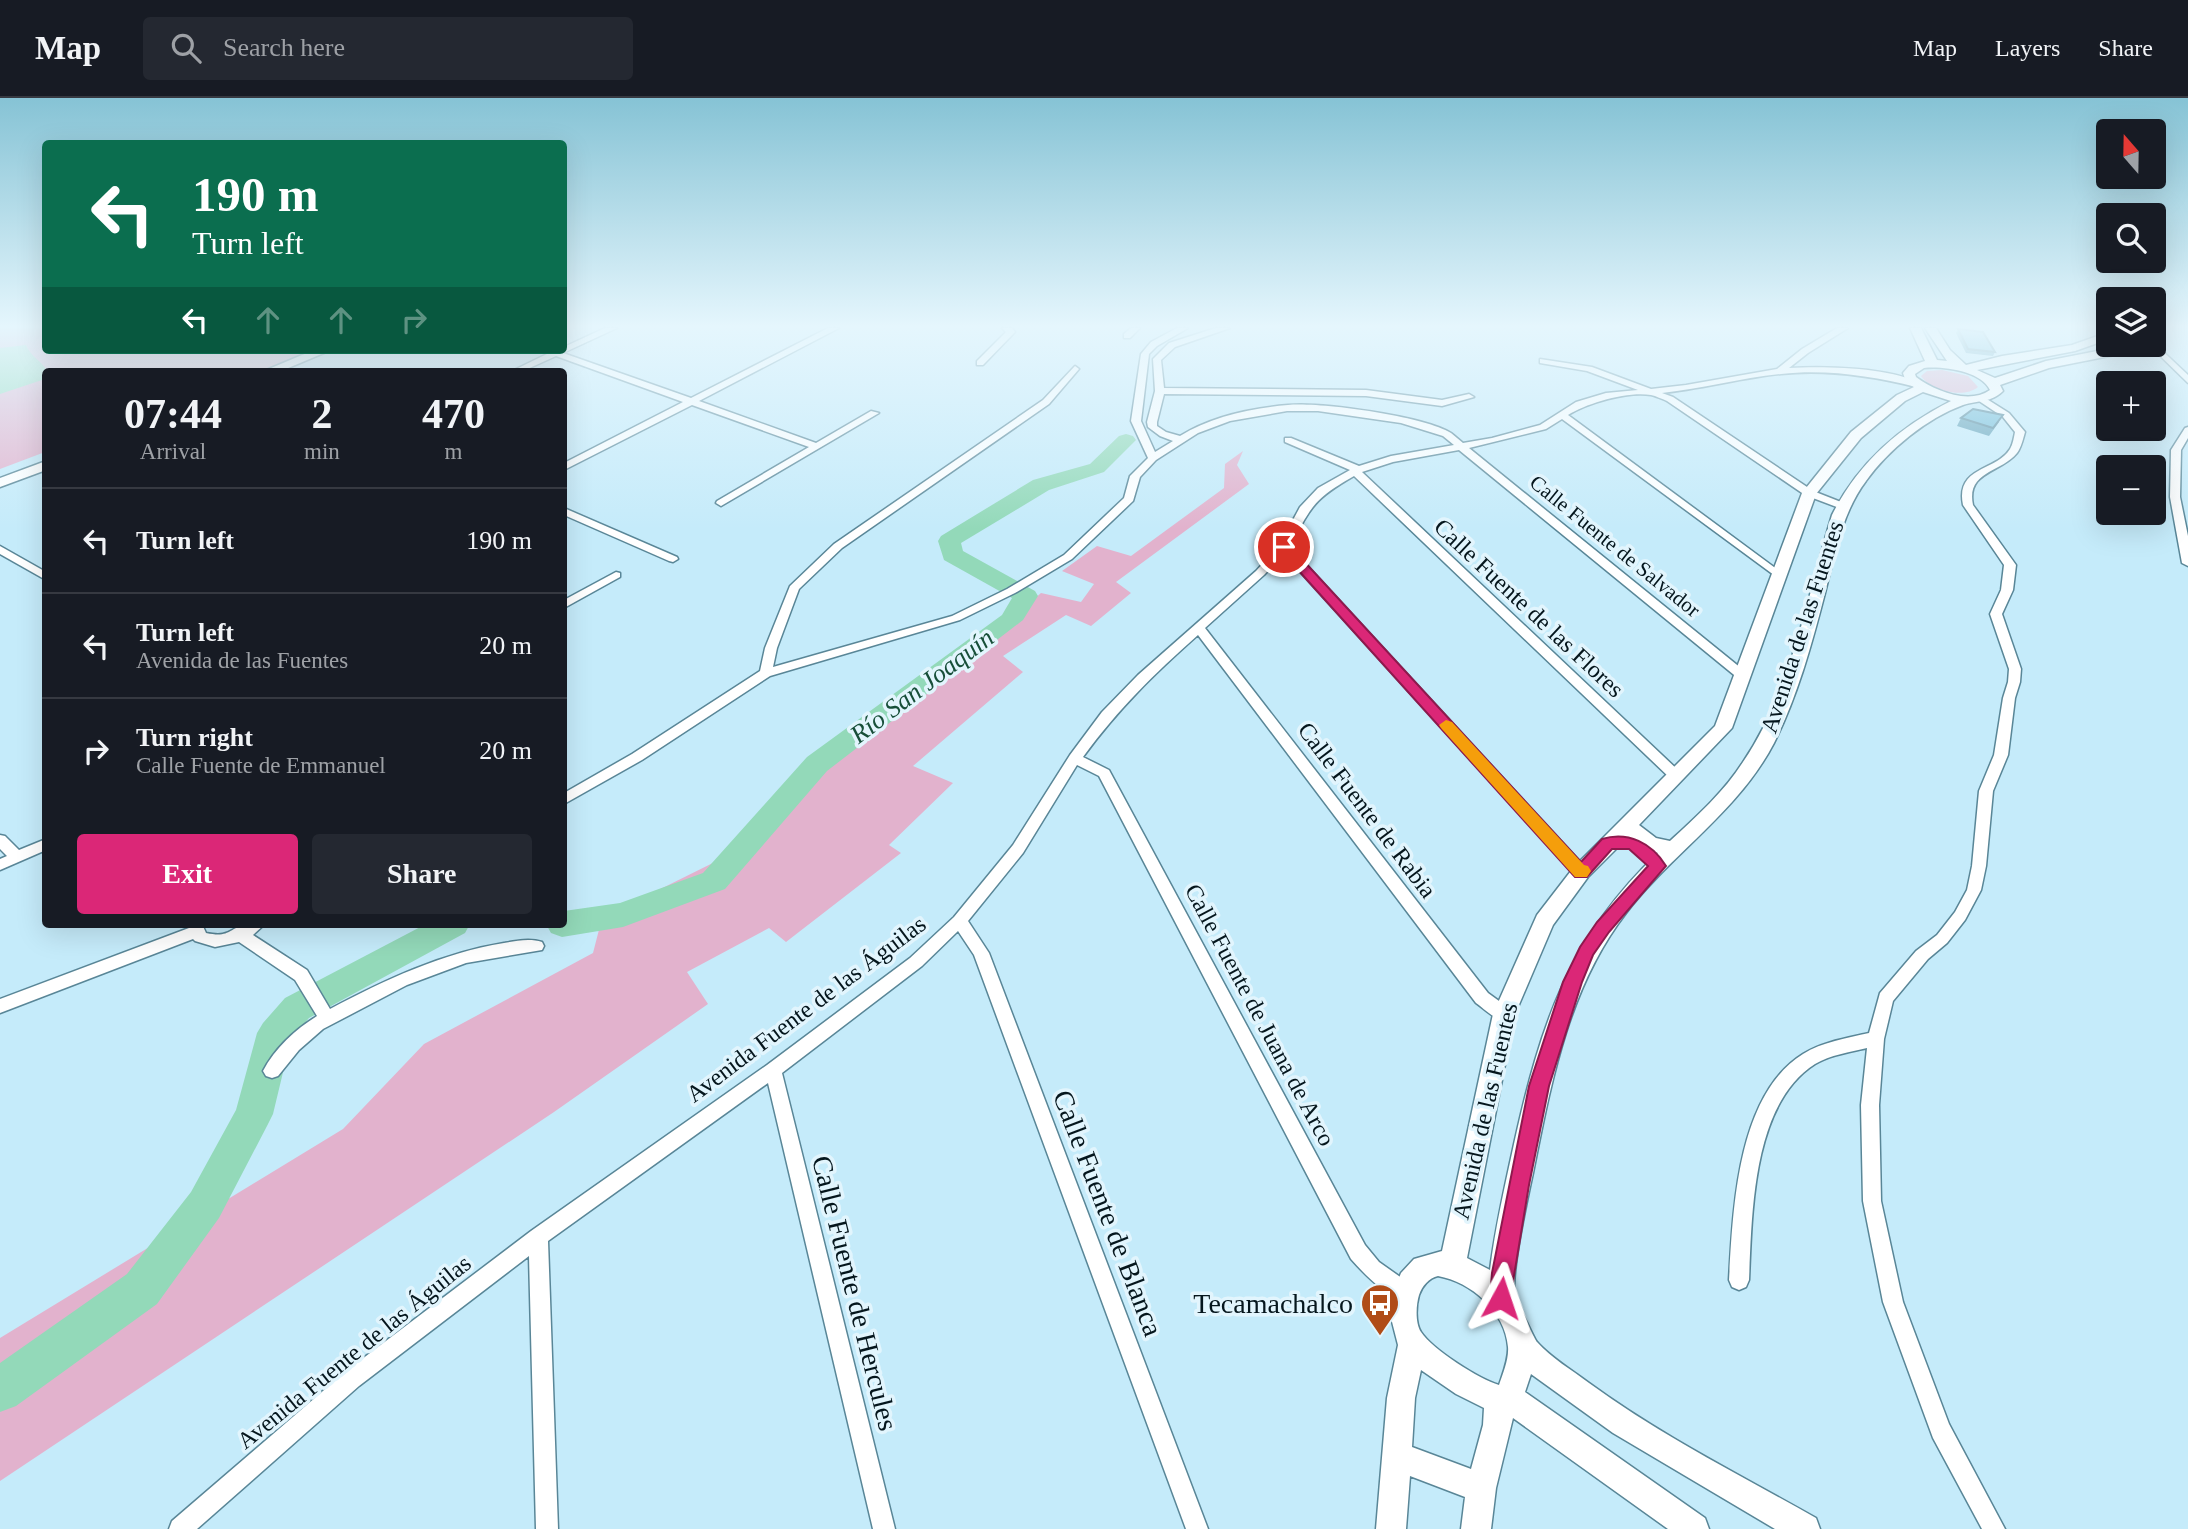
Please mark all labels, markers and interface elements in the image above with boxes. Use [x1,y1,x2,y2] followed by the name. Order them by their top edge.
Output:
[143,17,633,80] search box
[167,29,205,67] icon: search
[35,30,101,66] text: Map
[223,33,345,62] text: Search here
[1913,35,1957,61] text: Map
[1995,35,2060,61] text: Layers
[2098,35,2153,61] text: Share
[2096,119,2166,189] north arrow
[2096,119,2166,525] map controls
[192,167,319,222] text: 190 m
[77,168,168,259] icon: left
[2096,203,2166,273] button: search
[192,225,304,261] text: Turn left
[2096,287,2166,357] button: layers
[176,301,214,339] icon: left
[249,301,287,339] icon: ahead
[322,301,360,339] icon: ahead
[395,301,433,339] icon: right
[2096,371,2166,441] button: +
[124,391,222,437] text: 07:44
[311,391,332,437] text: 2
[422,391,485,437] text: 470
[140,439,206,464] text: Arrival
[304,439,340,464] text: min
[444,439,462,464] text: m
[2096,455,2166,525] button: −
[1525,470,1705,622] street label: Calle Fuente de Salvador
[1429,513,1629,703] street label: Calle Fuente de las Flores
[1254,517,1314,577] pin
[1755,518,1849,736] street label: Avenida de las Fuentes
[77,522,115,560] icon: left
[136,526,234,555] text: Turn left
[466,526,532,555] text: 190 m
[1265,528,1303,566] icon: arrive
[136,618,234,647] text: Turn left
[844,623,999,750] water label: Río San Joaquín
[77,627,115,665] icon: left
[479,631,532,660] text: 20 m
[136,648,348,673] text: Avenida de las Fuentes
[1293,717,1442,903] street label: Calle Fuente de Rabia
[136,723,253,752] text: Turn right
[77,732,115,770] icon: right
[479,736,532,765] text: 20 m
[136,753,386,778] text: Calle Fuente de Emmanuel
[77,834,298,914] button: Exit
[312,834,532,914] button: Share
[1180,880,1340,1150] street label: Calle Fuente de Juana de Arco
[681,911,931,1107] street label: Avenida Fuente de las Águilas
[1447,1000,1523,1222] street label: Avenida de las Fuentes
[1047,1086,1169,1341] street label: Calle Fuente de Blanca
[806,1152,904,1434] street label: Calle Fuente de Hercules
[232,1250,476,1454] street label: Avenida Fuente de las Águilas
[1464,1261,1538,1335] position arrow
[1359,1282,1401,1337] bus stop icon: Tecamachalco
[1193,1288,1353,1319] place label: Tecamachalco

